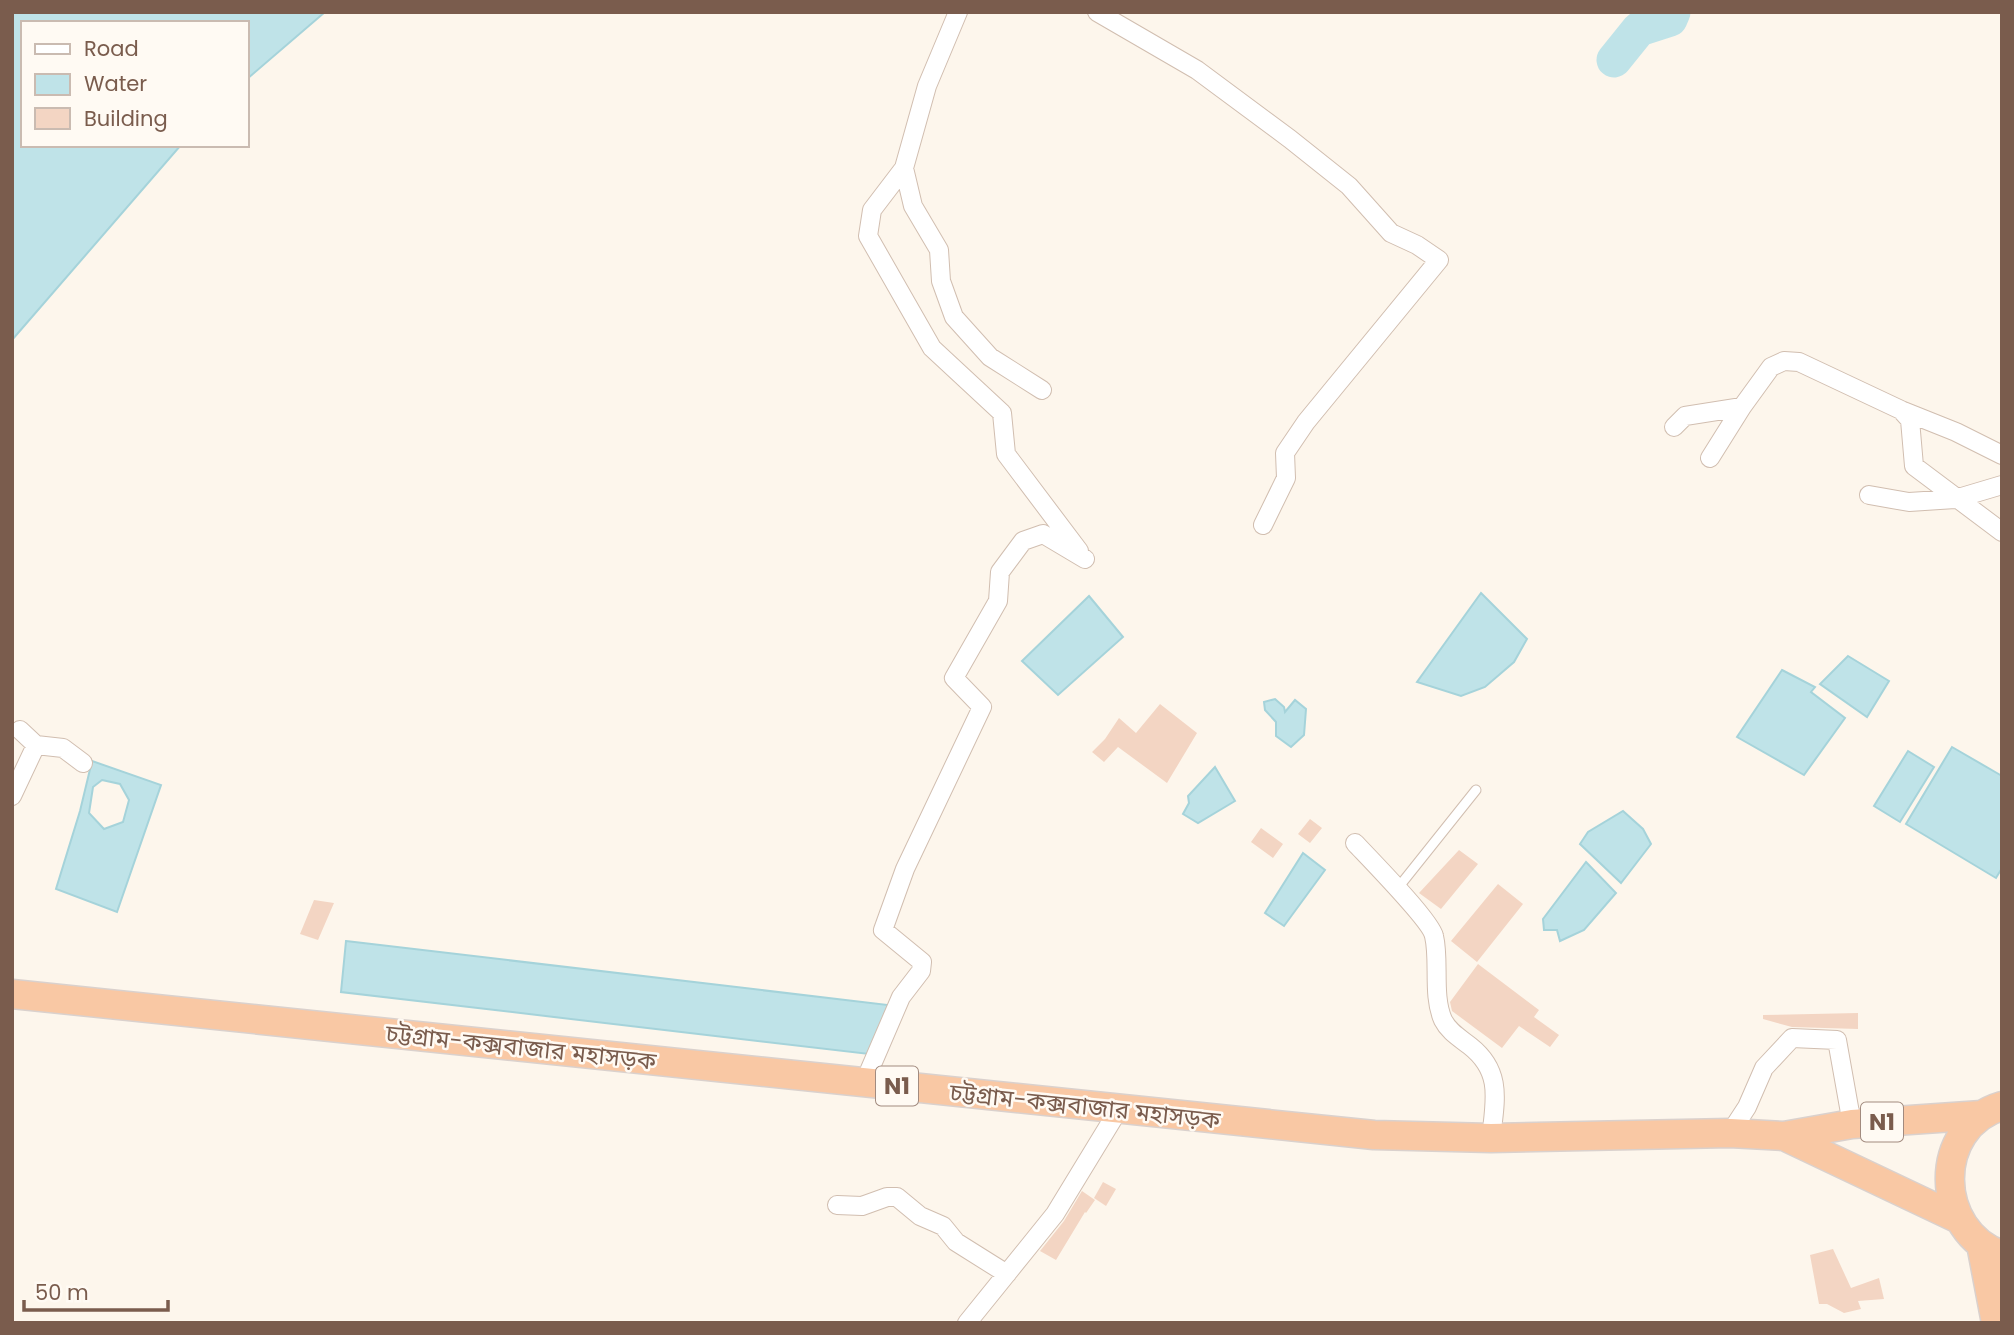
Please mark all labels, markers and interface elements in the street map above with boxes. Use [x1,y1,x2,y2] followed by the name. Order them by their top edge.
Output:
[21,21,248,147] legend
[84,34,139,63] text: Road
[84,69,147,98] text: Water
[84,104,168,133] text: Building
[383,1016,659,1078] street label: চট্টগ্রাম-কক্সবাজার মহাসড়ক
[876,1066,918,1106] road number: N1
[947,1075,1223,1137] street label: চট্টগ্রাম-কক্সবাজার মহাসড়ক
[1861,1102,1903,1142] road number: N1
[24,1268,168,1312] scale bar
[35,1278,89,1307] text: 50 m

